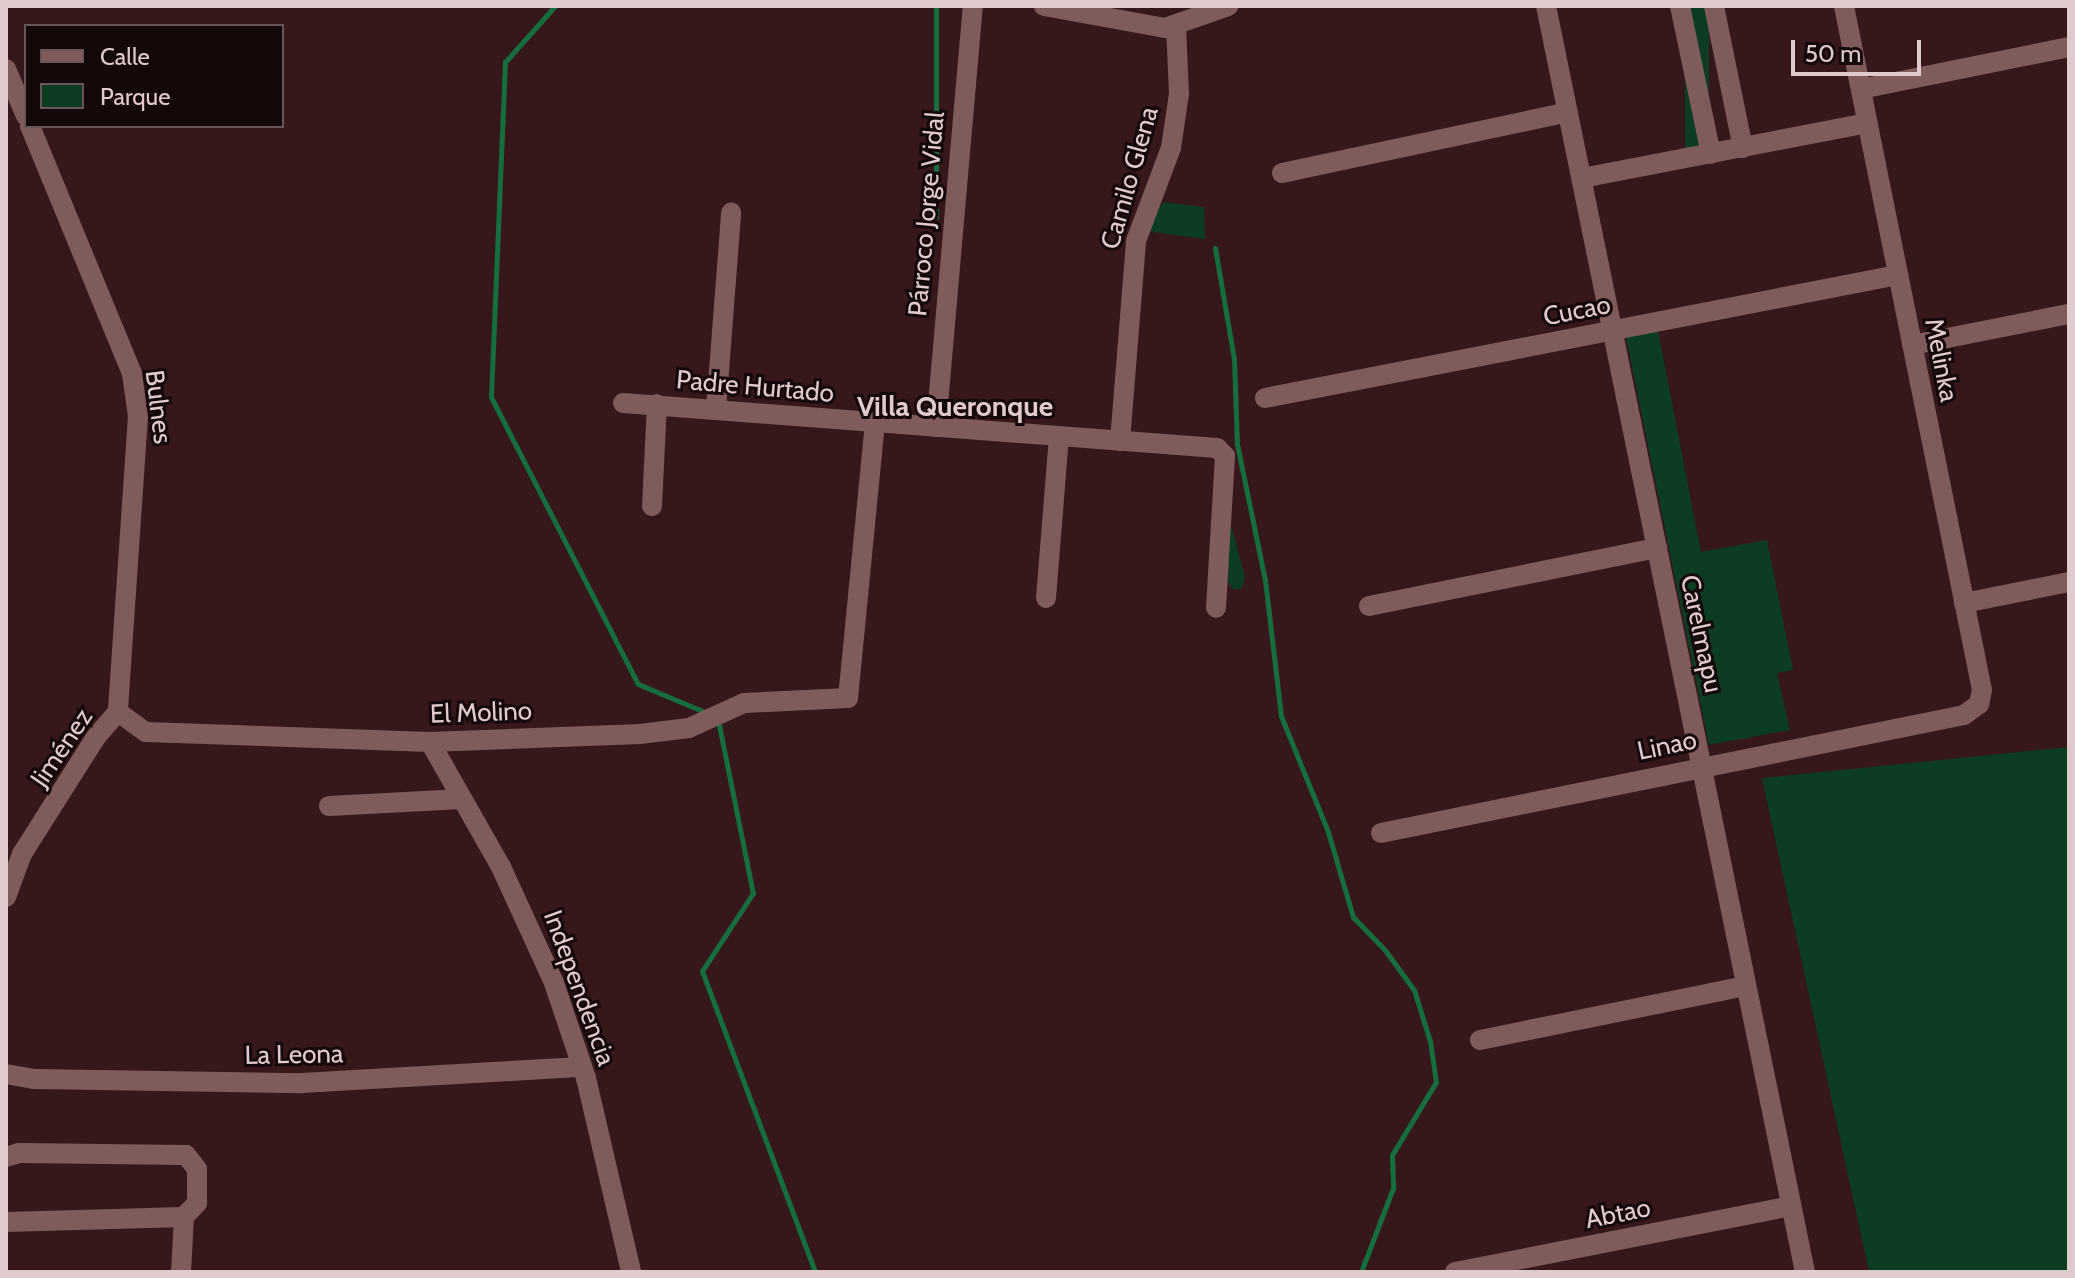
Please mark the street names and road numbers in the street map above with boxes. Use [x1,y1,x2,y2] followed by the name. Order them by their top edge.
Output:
[1095,103,1165,253] street label: Camilo Glena
[903,110,951,318] street label: Párroco Jorge Vidal
[1541,289,1613,333] street label: Cucao
[1918,316,1964,404] street label: Melinka
[675,365,835,409] street label: Padre Hurtado
[138,368,178,446] street label: Bulnes
[1673,572,1729,696] street label: Carelmapu
[430,696,532,730] street label: El Molino
[24,703,100,793] street label: Jiménez
[1634,725,1700,767] street label: Linao
[536,906,622,1070] street label: Independencia
[244,1039,344,1071] street label: La Leona
[1583,1192,1653,1236] street label: Abtao

